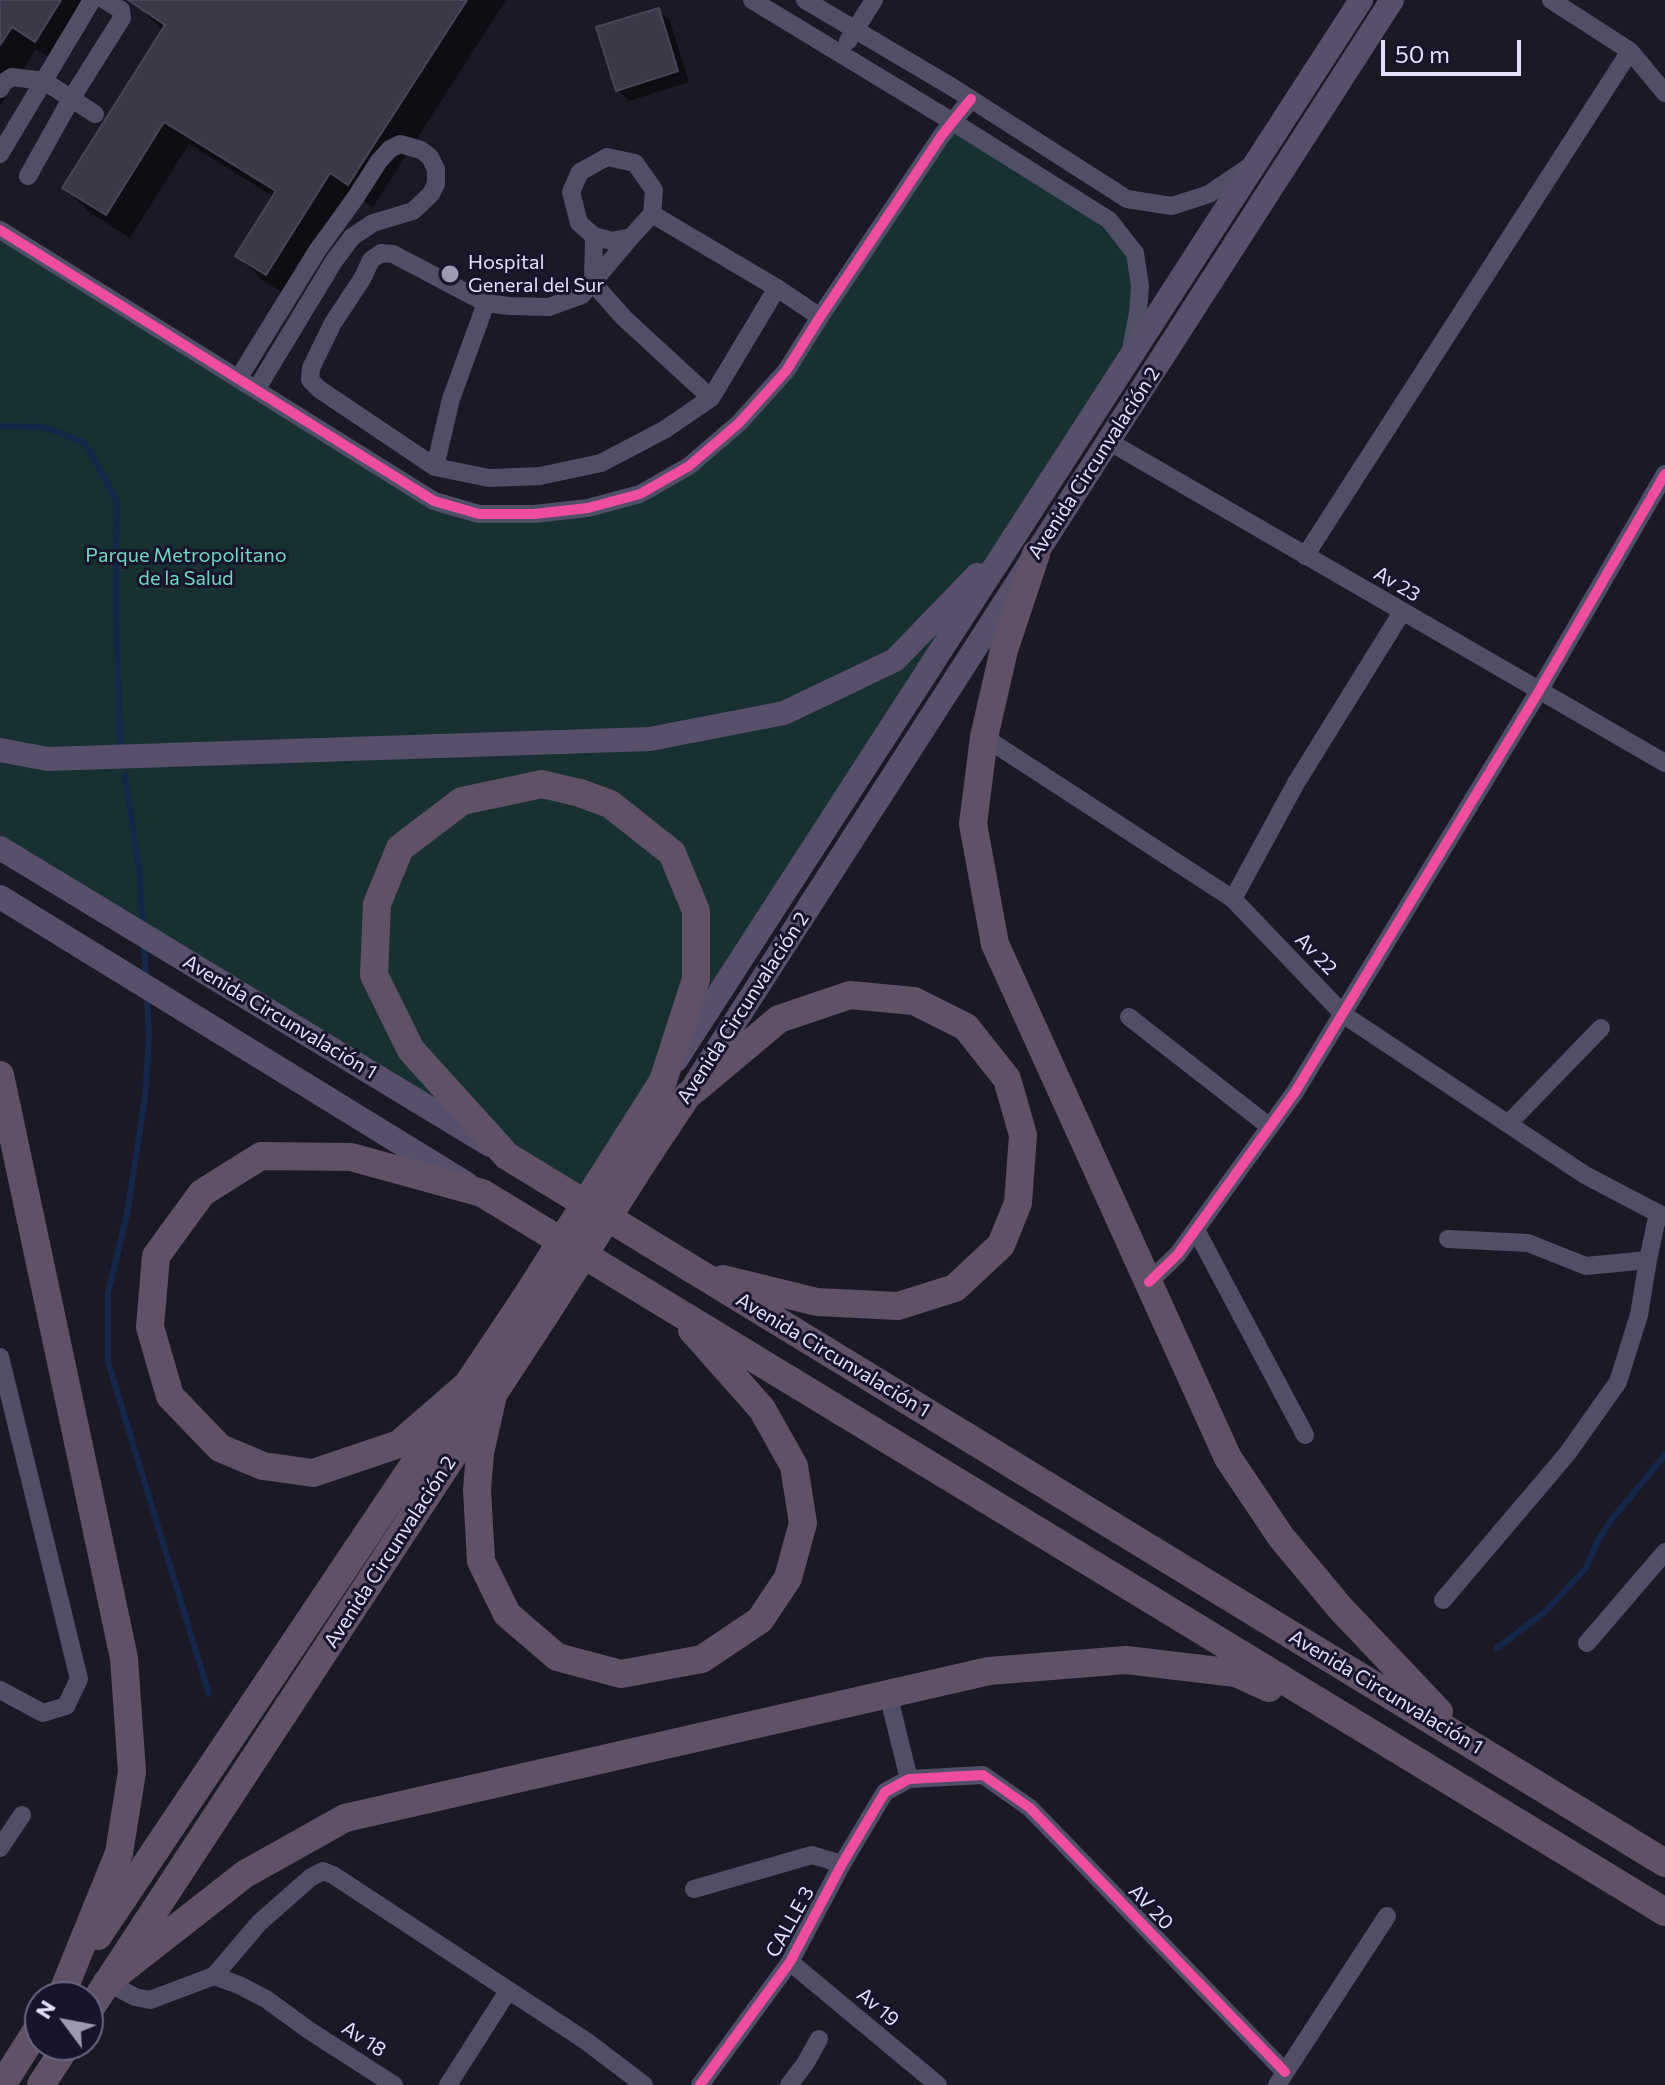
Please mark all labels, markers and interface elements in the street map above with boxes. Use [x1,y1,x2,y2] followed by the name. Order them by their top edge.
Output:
[1385,24,1525,74] scale bar
[1395,39,1450,68] text: 50 m
[468,250,604,297] place label: Hospital General del Sur
[439,263,461,285] marker: Hospital General del Sur
[1023,362,1165,564] street label: Avenida Circunvalación 2
[85,543,287,590] park label: Parque Metropolitano de la Salud
[1370,561,1424,607] street label: Av 23
[672,907,814,1109] street label: Avenida Circunvalación 2
[1290,928,1342,980] street label: Av 22
[179,950,381,1084] street label: Avenida Circunvalación 1
[732,1288,934,1422] street label: Avenida Circunvalación 1
[319,1451,461,1653] street label: Avenida Circunvalación 2
[1285,1625,1487,1759] street label: Avenida Circunvalación 1
[1124,1879,1178,1935] street label: AV 20
[761,1882,819,1962] street label: CALLE 3
[24,1981,104,2061] north arrow
[852,1982,904,2032] street label: Av 19
[29,1995,61,2023] text: N
[337,2016,391,2062] street label: Av 18

